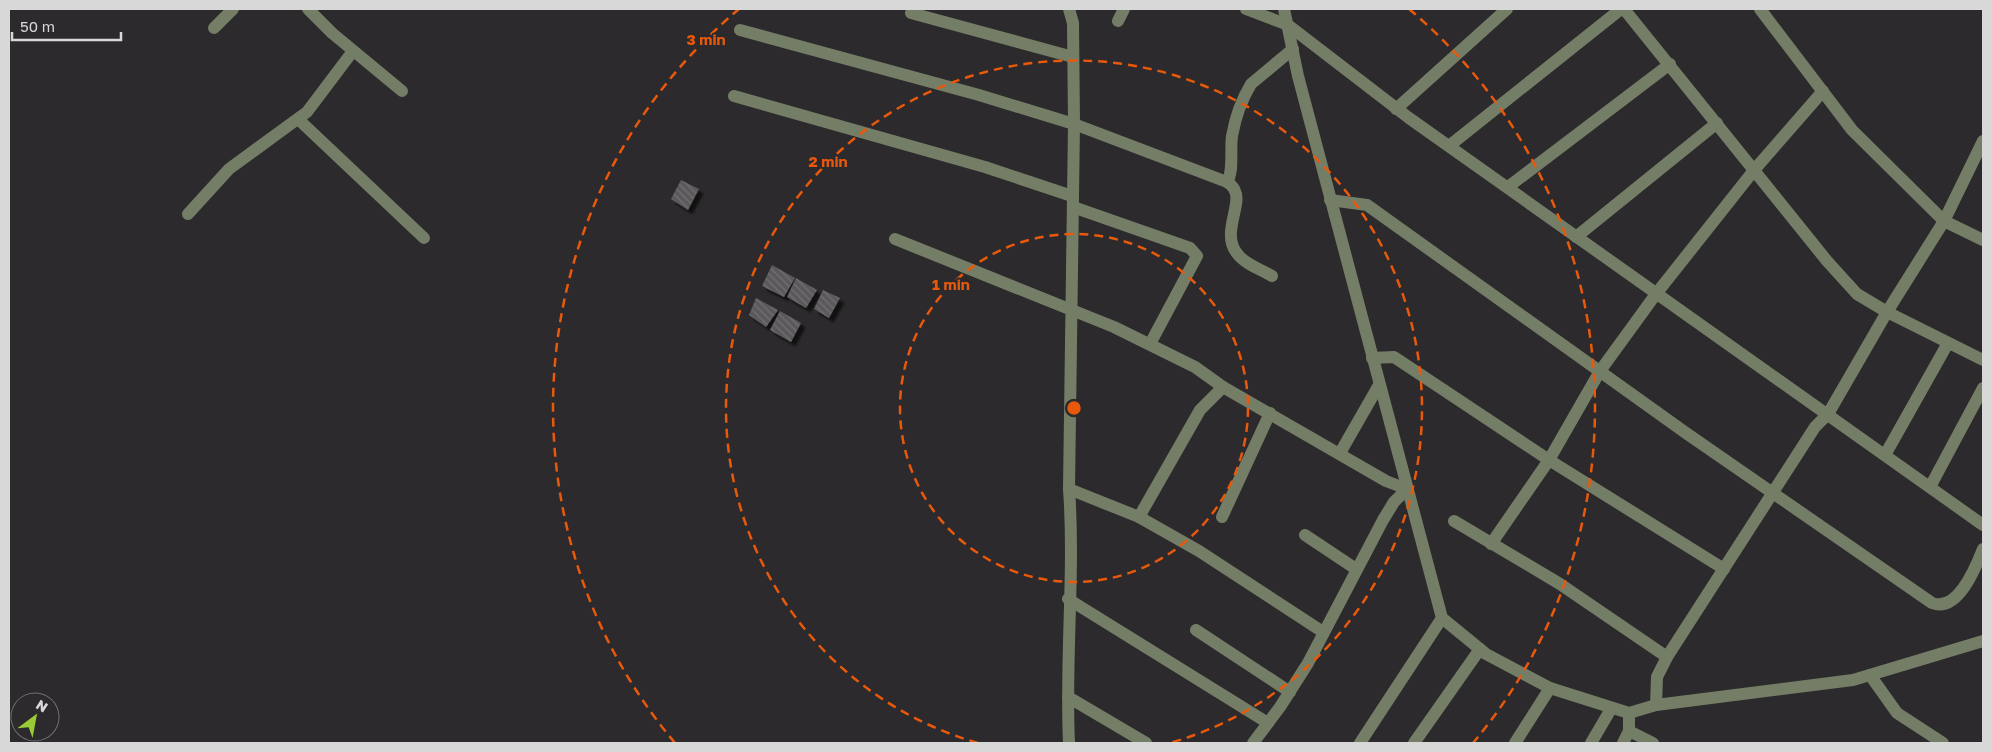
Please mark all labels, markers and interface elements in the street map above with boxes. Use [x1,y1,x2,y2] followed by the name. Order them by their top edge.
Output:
[12,10,121,42] scale bar
[20,17,55,35] text: 50 m
[686,30,726,48] text: 3 min
[808,152,848,170] text: 2 min
[932,275,970,293] text: 1 min
[1065,399,1083,417] centre of rings
[10,692,60,742] north arrow
[33,696,51,716] text: N

